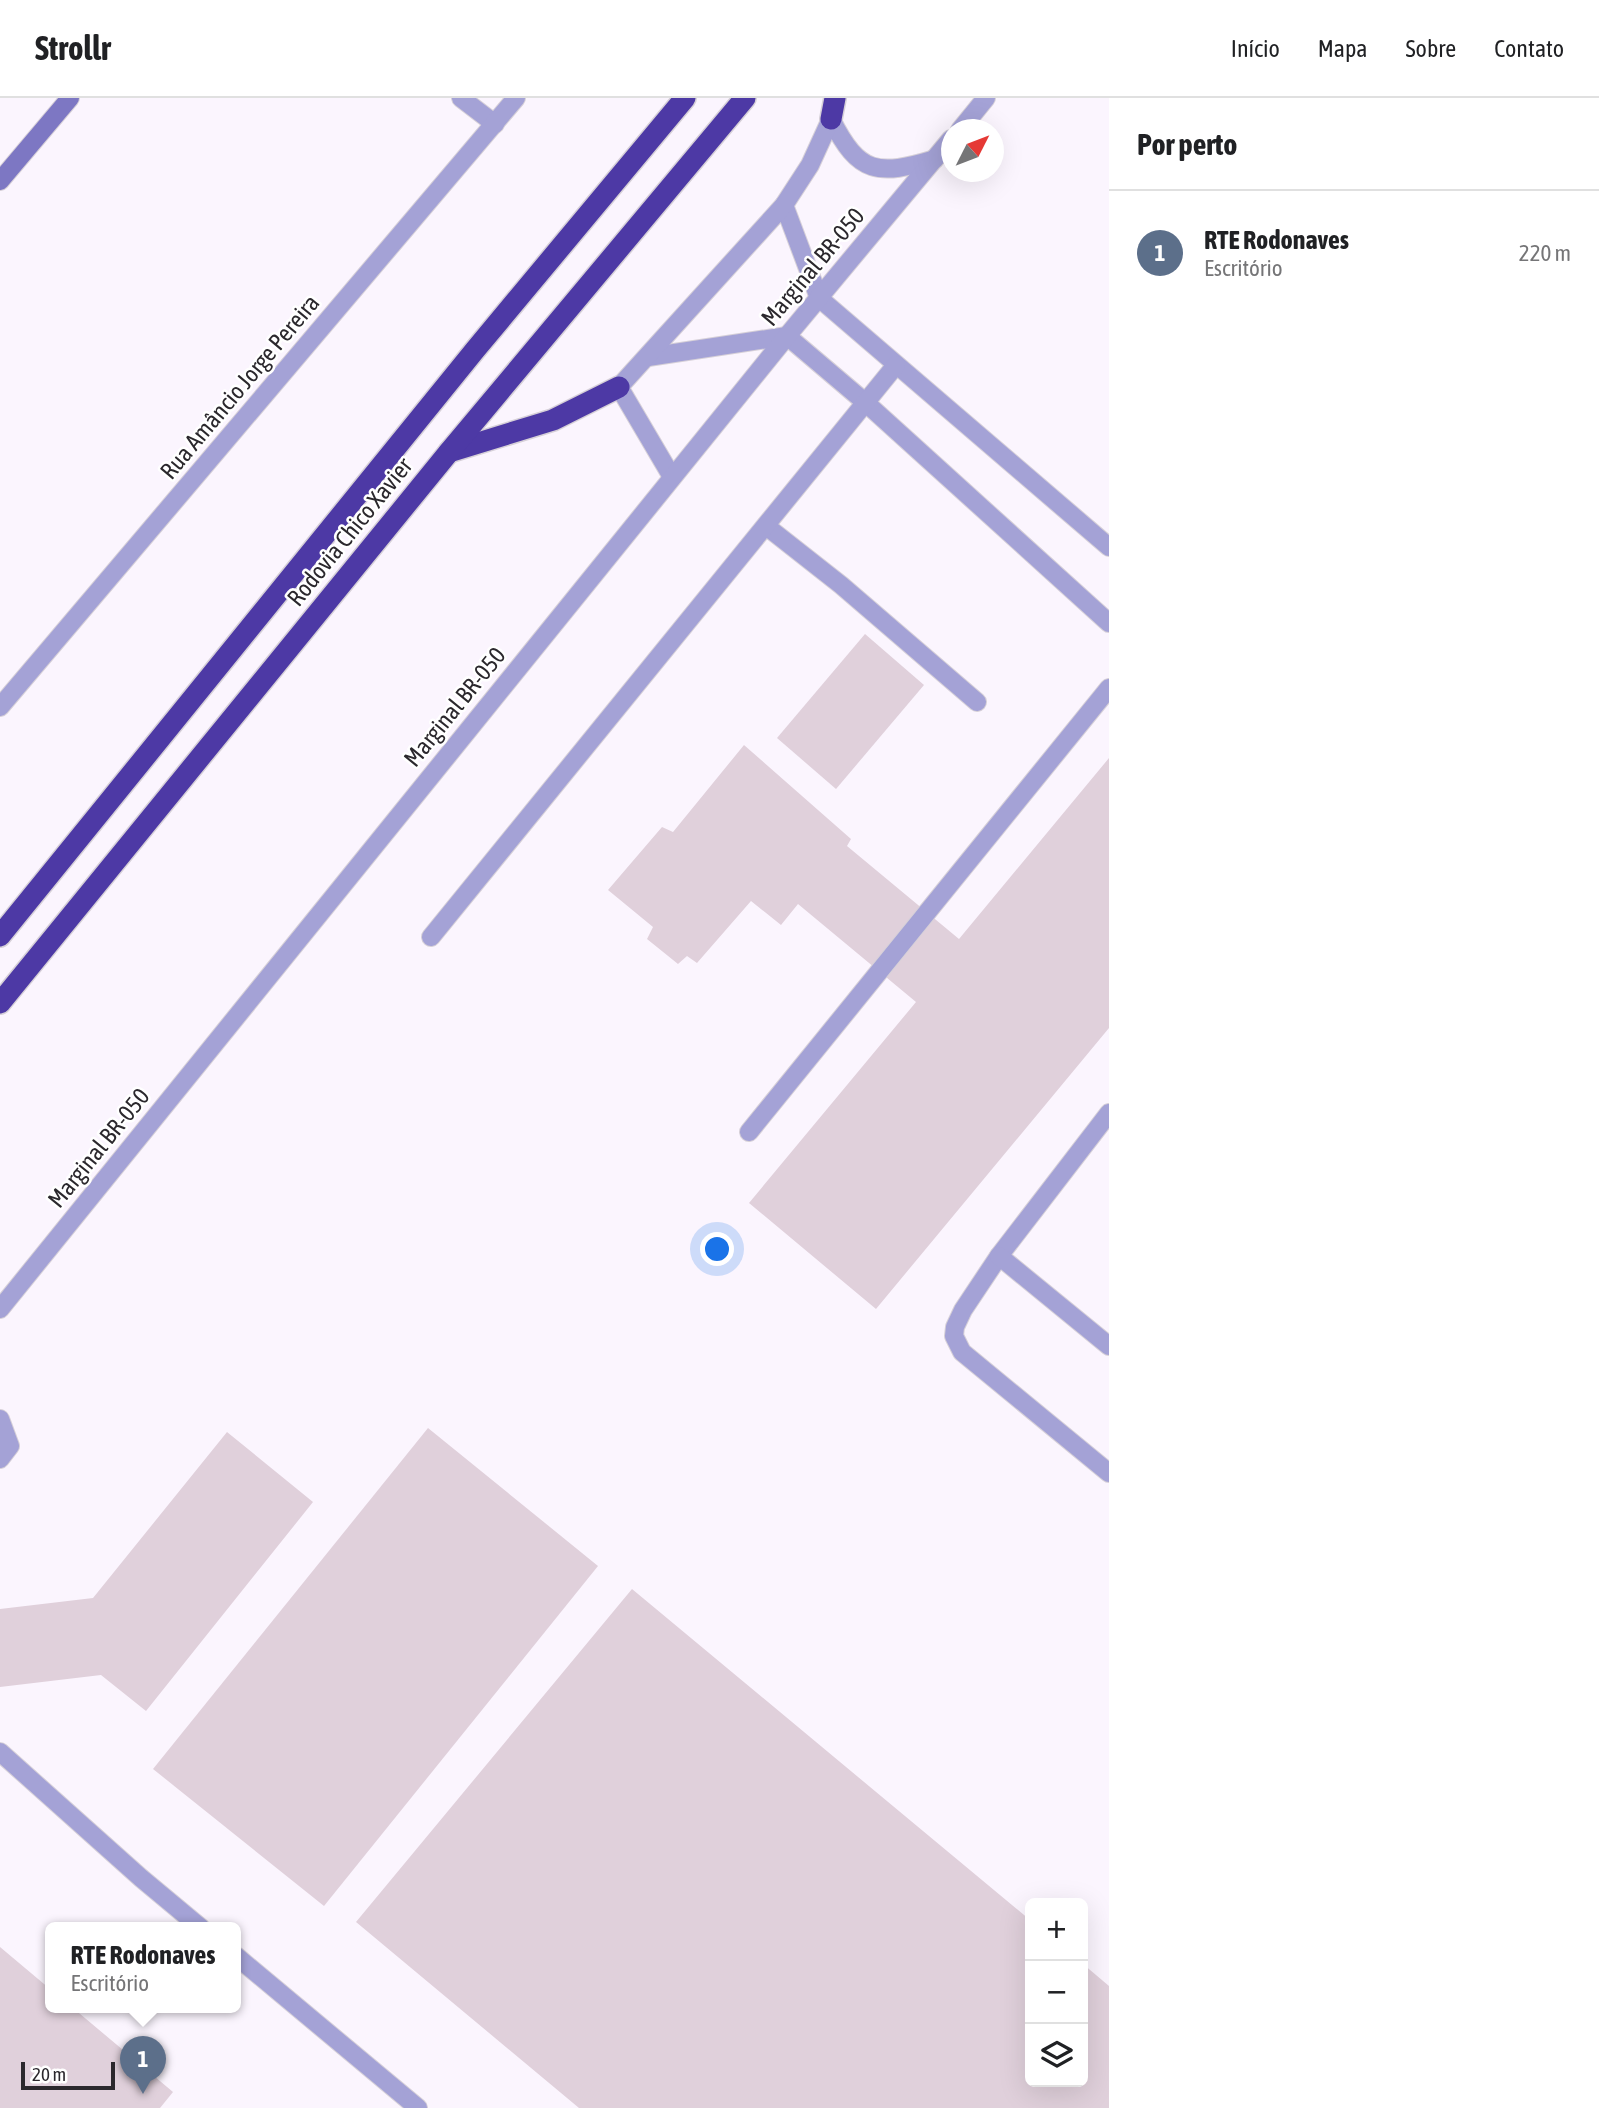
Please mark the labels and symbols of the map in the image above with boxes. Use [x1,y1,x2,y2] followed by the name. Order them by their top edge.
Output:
[941,119,1004,182] north arrow
[756,202,870,331] street label: Marginal BR-050
[155,289,324,484] street label: Rua Amâncio Jorge Pereira
[282,452,418,611] street label: Rodovia Chico Xavier
[398,642,511,772] street label: Marginal BR-050
[42,1083,155,1213] street label: Marginal BR-050
[700,1232,734,1266] your location
[120,2036,166,2094] pin: 1
[21,2059,116,2091] scale bar

